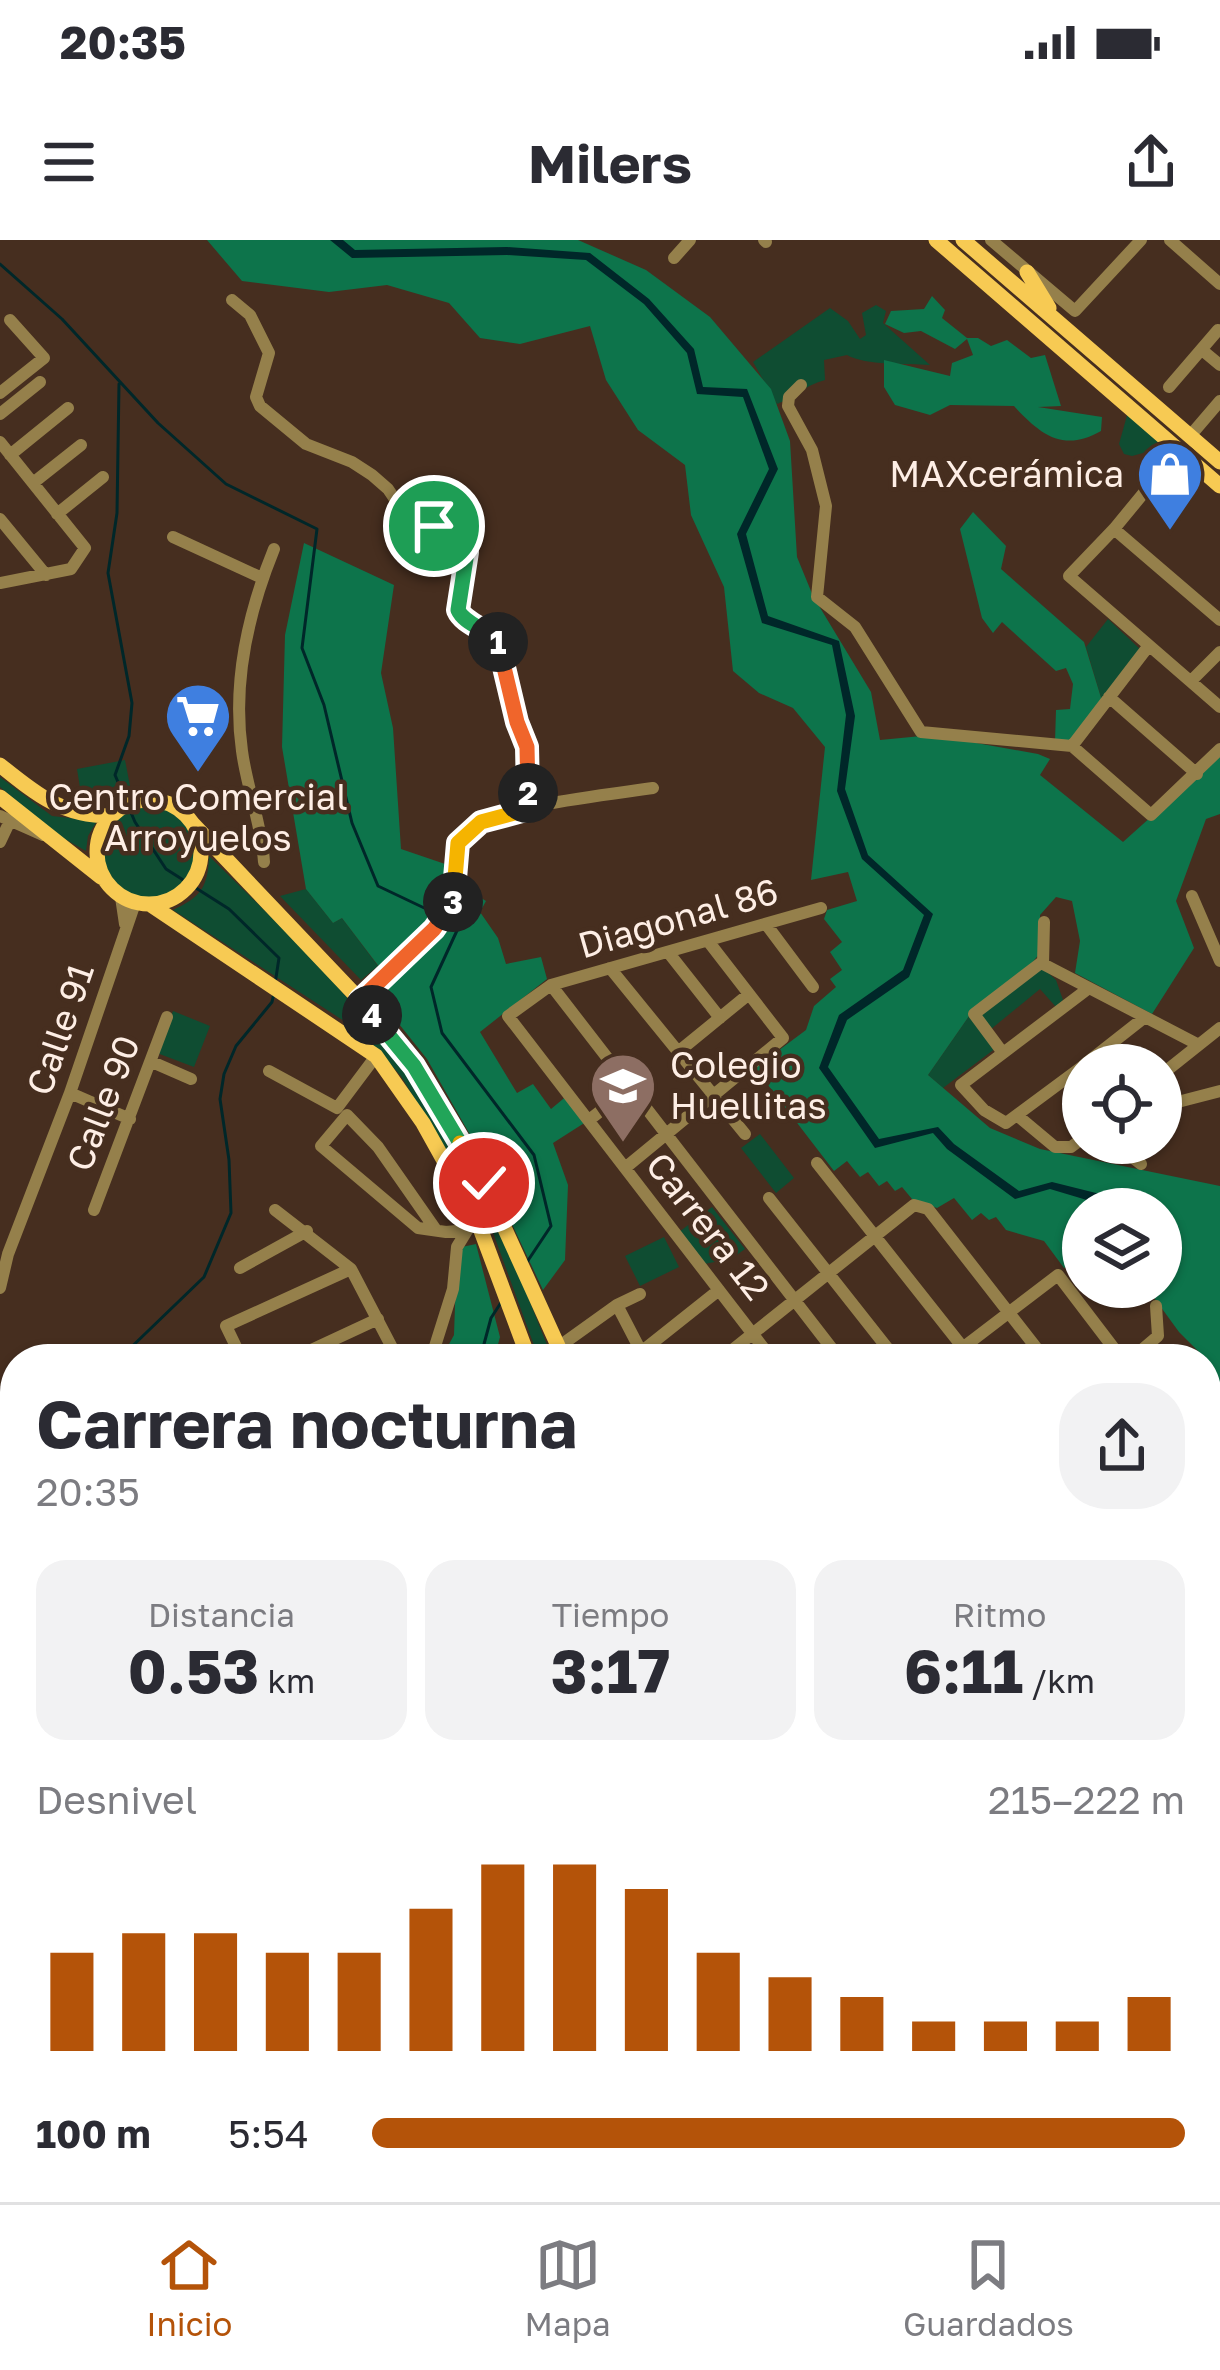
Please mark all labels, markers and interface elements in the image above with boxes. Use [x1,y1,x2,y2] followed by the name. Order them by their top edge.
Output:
[60,15,186,69] text: 20:35
[36,129,102,195] icon: menu
[1118,129,1184,195] icon: share
[528,130,692,195] text: Milers
[1135,439,1205,533] shop icon: MAXcerámica
[889,452,1124,495] place label: MAXcerámica
[383,475,485,577] pin
[401,493,467,559] icon: arrive
[468,612,528,672] pin: 1
[490,622,507,661] text: 1
[163,681,233,775] supermarket icon: Centro Comercial Arroyuelos
[498,763,558,823] pin: 2
[518,773,538,812] text: 2
[48,775,348,859] place label: Centro Comercial Arroyuelos
[573,869,783,967] street label: Diagonal 86
[423,872,483,932] pin: 3
[443,882,463,921] text: 3
[17,957,102,1100] street label: Calle 91
[342,985,402,1045] pin: 4
[362,995,382,1034] text: 4
[57,1029,148,1177] street label: Calle 90
[670,1043,827,1127] place label: Colegio Huellitas
[1062,1044,1182,1308] map controls
[1062,1044,1182,1164] button: locate
[588,1051,658,1145] school or university icon: Colegio Huellitas
[433,1132,535,1234] pin
[638,1144,779,1308] street label: Carrera 12
[451,1150,517,1216] icon: check
[1062,1188,1182,1308] button: layers
[36,1383,577,1463] text: Carrera nocturna
[1059,1383,1185,1509] button: share
[36,1468,140,1515] text: 20:35
[148,1595,295,1634] text: Distancia
[552,1595,669,1634] text: Tiempo
[953,1595,1046,1634] text: Ritmo
[128,1634,259,1706] text: 0.53
[551,1634,670,1706] text: 3:17
[904,1634,1023,1706] text: 6:11
[259,1661,315,1700] text: km
[1023,1661,1095,1700] text: /km
[36,1776,197,1823] text: Desnivel
[988,1776,1185,1823] text: 215–222 m
[36,2110,151,2157] text: 100 m
[228,2110,309,2157] text: 5:54
[146,2232,232,2343] tab: Inicio
[525,2232,611,2343] tab: Mapa
[903,2232,1074,2343] tab: Guardados

